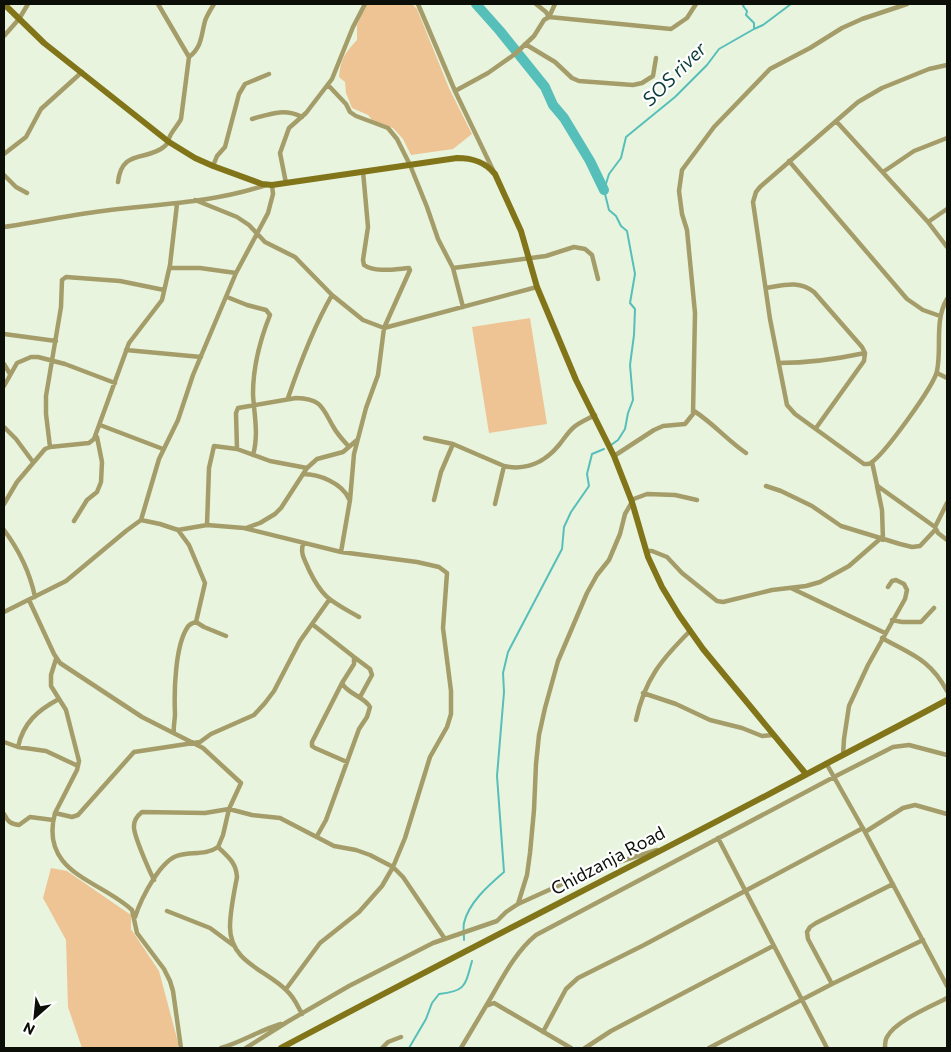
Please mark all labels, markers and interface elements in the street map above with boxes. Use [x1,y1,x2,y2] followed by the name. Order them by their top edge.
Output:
[637,36,711,110] water label: SOS river
[547,821,668,899] street label: Chidzanja Road
[10,992,60,1042] north arrow
[20,1019,37,1039] text: N

